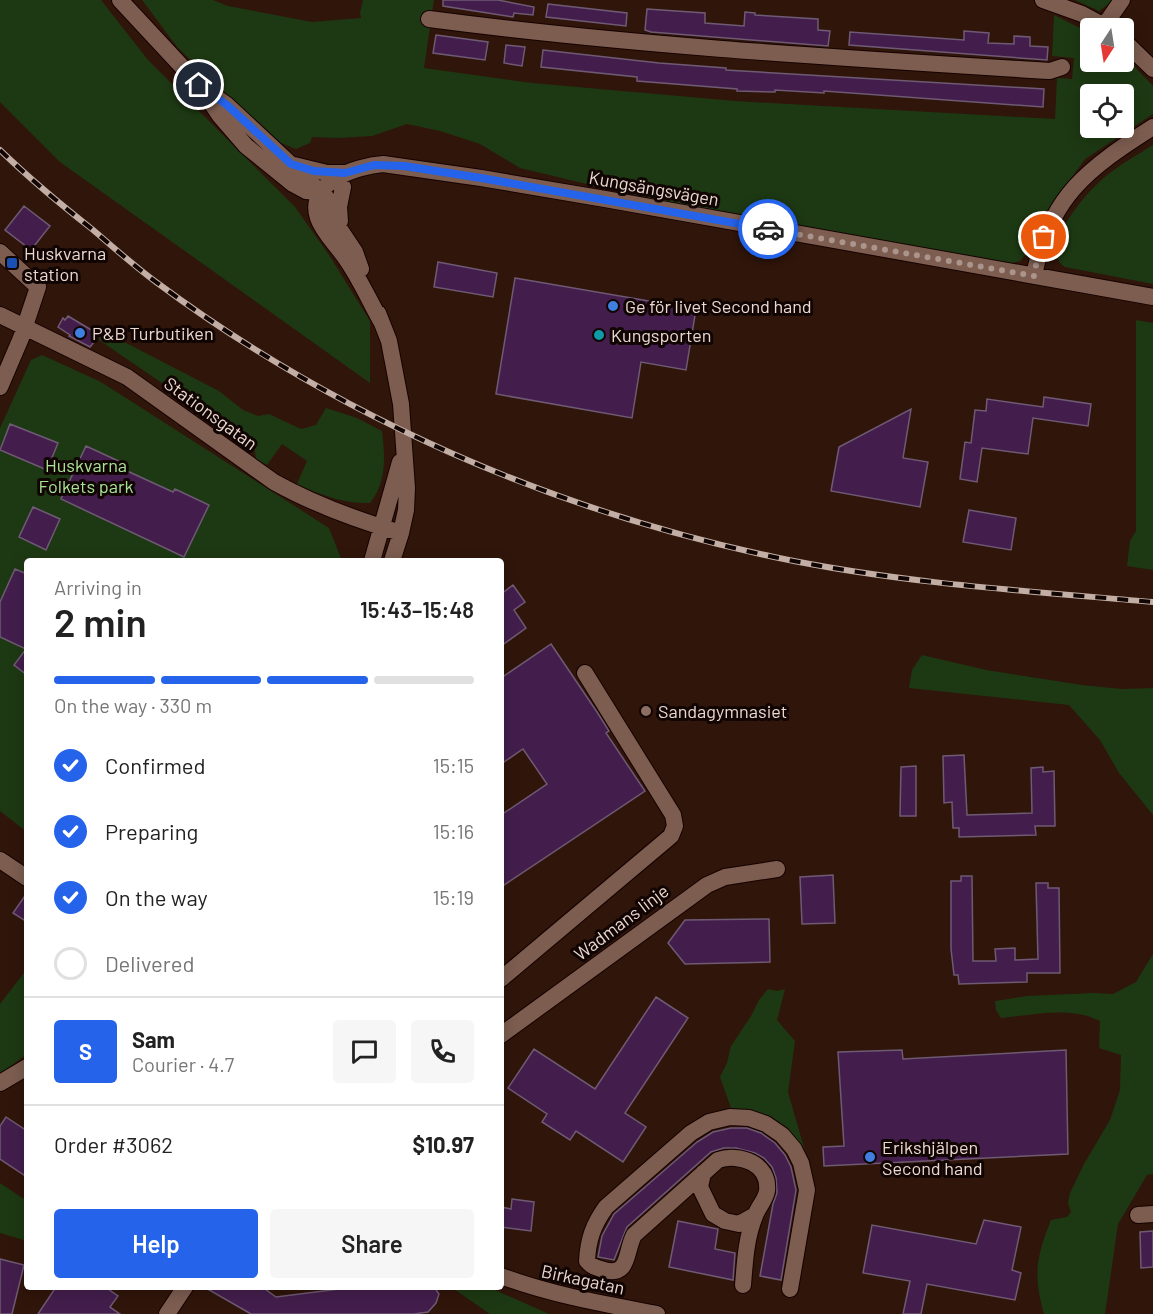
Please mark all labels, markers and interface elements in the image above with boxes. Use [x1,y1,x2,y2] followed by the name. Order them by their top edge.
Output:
[1080,18,1134,72] north arrow
[1080,18,1134,138] map controls
[173,59,224,110] pin
[182,68,215,101] icon: home
[1080,84,1134,138] button: locate
[587,166,721,210] street label: Kungsängsvägen
[738,199,798,259] courier
[1018,211,1069,262] pin
[752,213,785,246] icon: car
[1027,220,1060,253] icon: bag
[24,242,106,285] place label: Huskvarna station
[5,256,19,270] marker: Huskvarna station
[625,295,812,317] place label: Ge för livet Second hand
[606,299,620,313] marker: Ge för livet Second hand
[92,322,214,344] place label: P&B Turbutiken
[611,324,712,346] place label: Kungsporten
[73,326,87,340] marker: P&B Turbutiken
[592,328,606,342] marker: Kungsporten
[160,372,262,454] street label: Stationsgatan
[38,454,134,497] park label: Huskvarna Folkets park
[54,575,142,599] text: Arriving in
[360,596,474,622] text: 15:43–15:48
[54,598,147,645] text: 2 min
[54,693,212,717] text: On the way · 330 m
[658,700,787,722] place label: Sandagymnasiet
[639,704,653,718] marker: Sandagymnasiet
[54,749,87,782] icon: check
[105,752,205,778] text: Confirmed
[433,753,474,777] text: 15:15
[54,815,87,848] icon: check
[105,818,198,844] text: Preparing
[433,819,474,843] text: 15:16
[569,879,673,965] street label: Wadmans linje
[54,881,87,914] icon: check
[105,884,208,910] text: On the way
[433,885,474,909] text: 15:19
[105,950,194,976] text: Delivered
[333,1020,396,1083] button: chat
[411,1020,474,1083] button: phone
[132,1026,175,1052] text: Sam
[79,1038,92,1064] text: S
[132,1052,234,1076] text: Courier · 4.7
[54,1131,173,1157] text: Order #3062
[413,1131,474,1157] text: $10.97
[882,1136,983,1179] place label: Erikshjälpen Second hand
[863,1150,877,1164] marker: Erikshjälpen Second hand
[54,1209,258,1278] button: Help
[270,1209,474,1278] button: Share
[539,1259,627,1299] street label: Birkagatan

